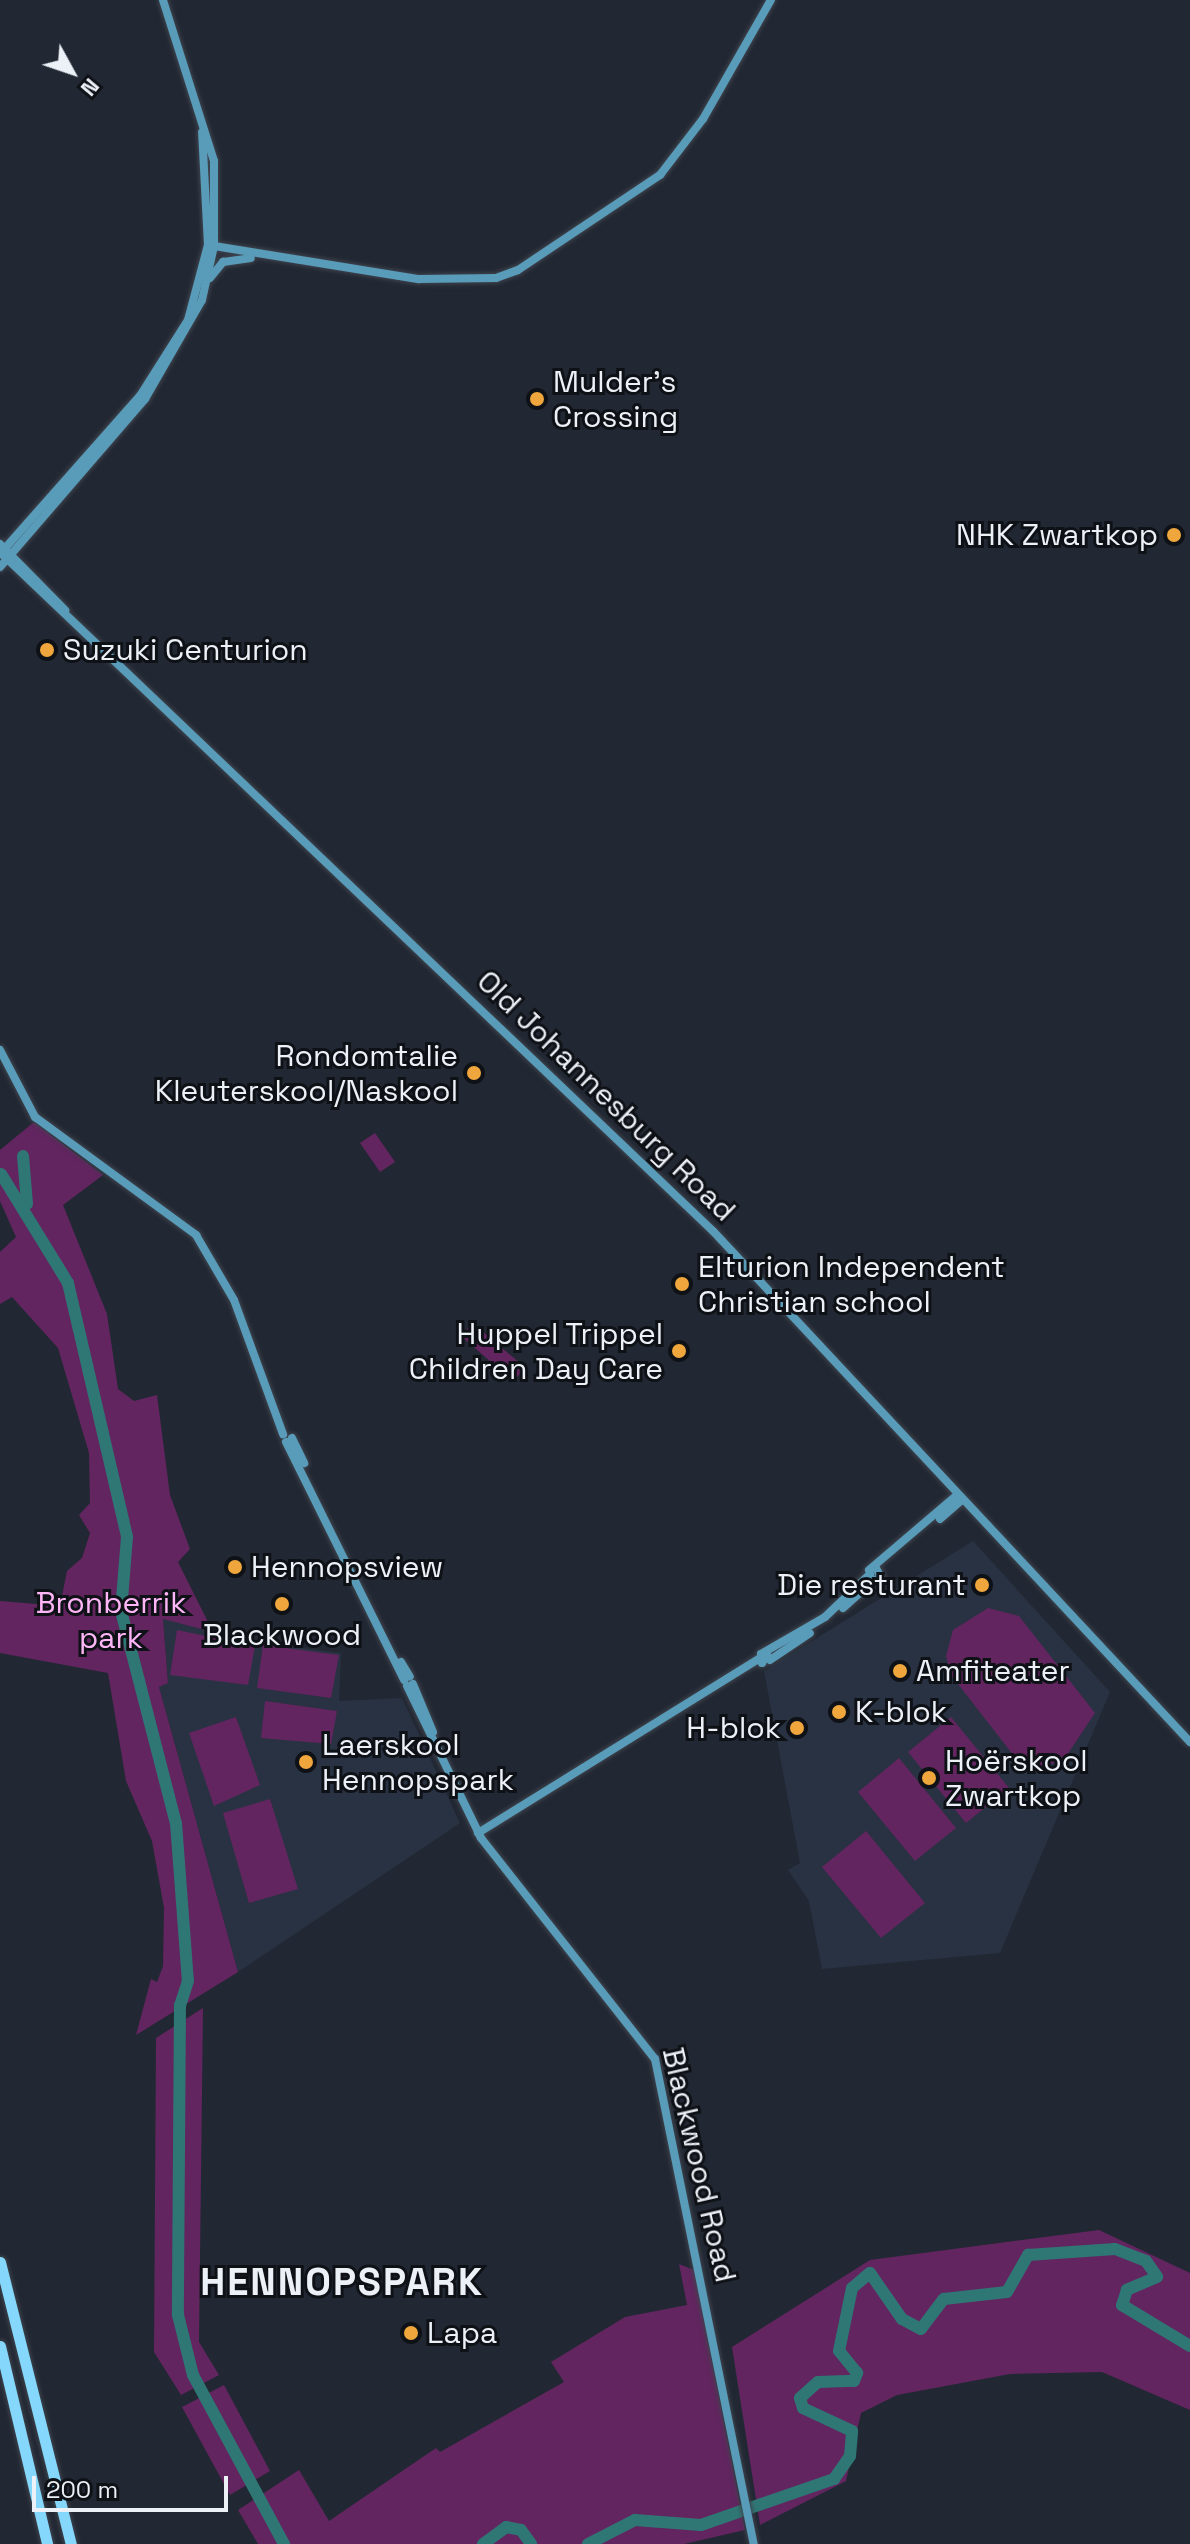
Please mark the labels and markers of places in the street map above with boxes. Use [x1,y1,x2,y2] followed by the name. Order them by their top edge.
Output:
[553,364,678,434] place label: Mulder's Crossing
[528,390,546,408] marker: Mulder's Crossing
[956,517,1158,553] place label: NHK Zwartkop
[1165,526,1183,544] marker: NHK Zwartkop
[63,632,308,668] place label: Suzuki Centurion
[38,641,56,659] marker: Suzuki Centurion
[155,1038,458,1108] place label: Rondomtalie Kleuterskool/Naskool
[465,1064,483,1082] marker: Rondomtalie Kleuterskool/Naskool
[698,1249,1005,1320] place label: Elturion Independent Christian school
[673,1275,691,1293] marker: Elturion Independent Christian school
[409,1316,663,1386] place label: Huppel Trippel Children Day Care
[670,1342,688,1360] marker: Huppel Trippel Children Day Care
[251,1549,443,1585] place label: Hennopsview
[226,1558,244,1576] marker: Hennopsview
[777,1567,966,1603] place label: Die resturant
[973,1576,991,1594] marker: Die resturant
[273,1595,291,1613] marker: Blackwood
[203,1617,361,1653] place label: Blackwood
[916,1653,1070,1689] place label: Amfiteater
[891,1662,909,1680] marker: Amfiteater
[855,1694,947,1730] place label: K-blok
[830,1703,848,1721] marker: K-blok
[686,1710,781,1746] place label: H-blok
[788,1719,806,1737] marker: H-blok
[322,1727,514,1798] place label: Laerskool Hennopspark
[945,1743,1088,1814] place label: Hoërskool Zwartkop
[297,1753,315,1771] marker: Laerskool Hennopspark
[920,1769,938,1787] marker: Hoërskool Zwartkop
[427,2315,497,2351] place label: Lapa
[402,2324,420,2342] marker: Lapa

